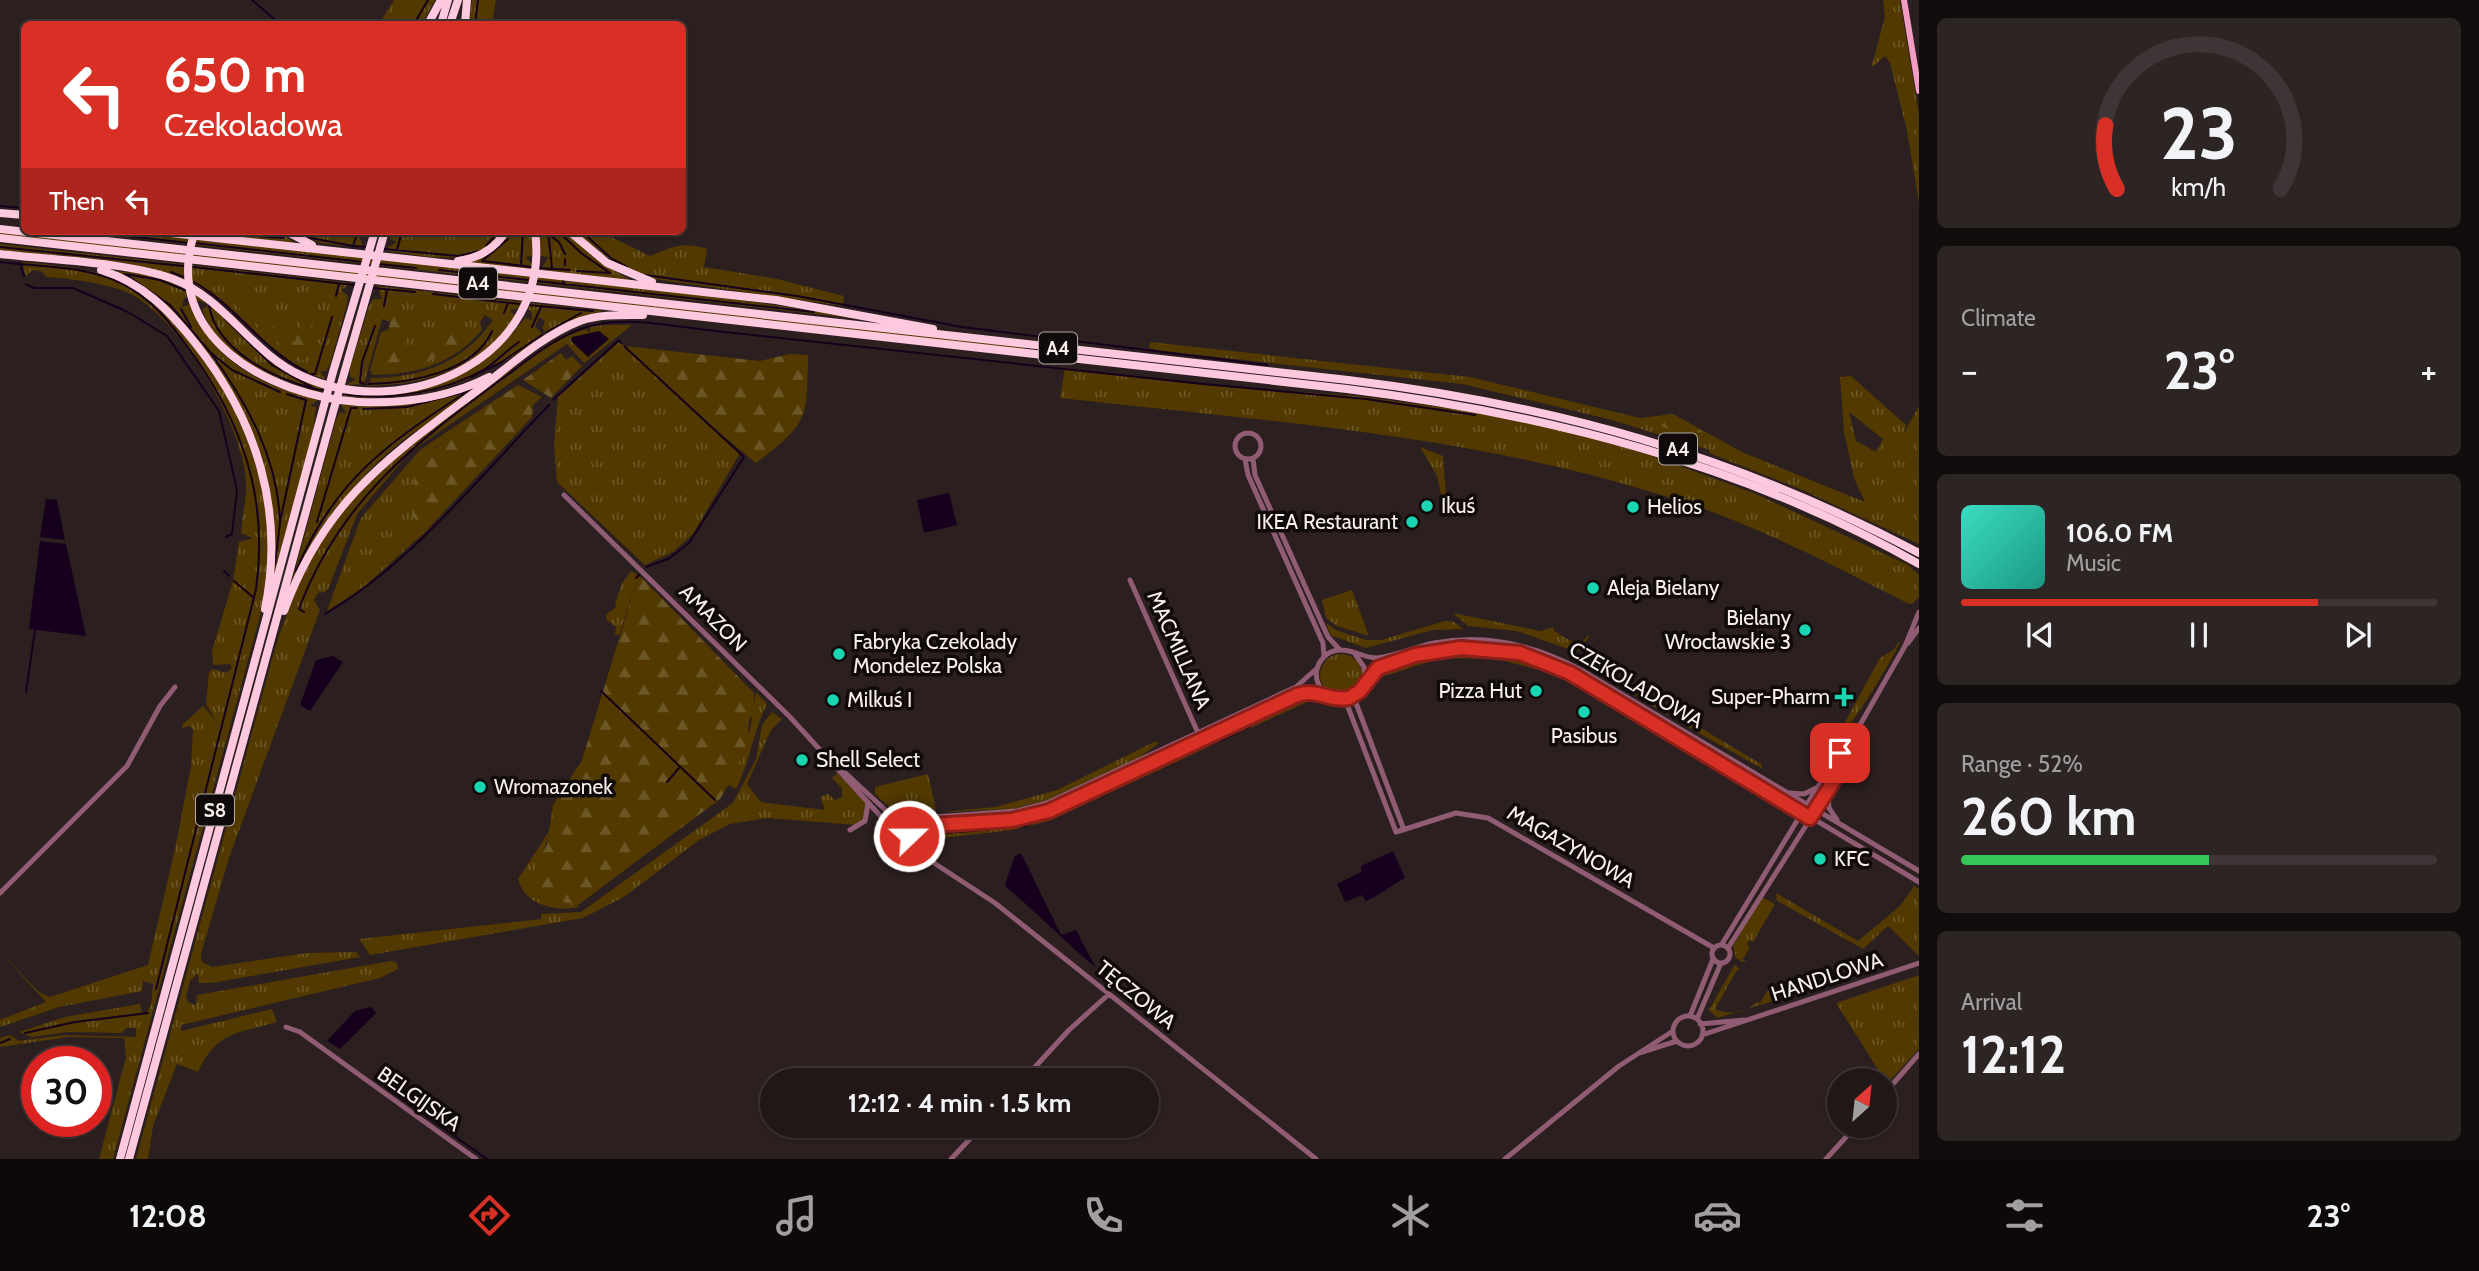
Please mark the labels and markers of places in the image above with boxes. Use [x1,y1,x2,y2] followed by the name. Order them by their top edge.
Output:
[1441,493,1476,518] place label: Ikuś
[1647,494,1702,519] place label: Helios
[1419,498,1435,514] marker: Ikuś
[1625,499,1641,515] marker: Helios
[1256,509,1398,534] place label: IKEA Restaurant
[1404,514,1420,530] marker: IKEA Restaurant
[1607,575,1720,601] place label: Aleja Bielany
[1585,580,1601,596] marker: Aleja Bielany
[1665,605,1791,654] place label: Bielany Wrocławskie 3
[1797,622,1813,638] marker: Bielany Wrocławskie 3
[853,629,1017,678] place label: Fabryka Czekolady Mondelez Polska
[831,646,847,662] marker: Fabryka Czekolady Mondelez Polska
[1438,678,1522,703] place label: Pizza Hut
[1528,683,1544,699] marker: Pizza Hut
[1711,684,1830,709] place label: Super-Pharm
[847,687,912,712] place label: Milkuś I
[1836,689,1852,705] marker: Super-Pharm
[825,692,841,708] marker: Milkuś I
[1576,704,1592,720] marker: Pasibus
[1551,723,1617,748] place label: Pasibus
[1810,723,1870,783] pin
[816,747,920,772] place label: Shell Select
[794,752,810,768] marker: Shell Select
[494,774,613,799] place label: Wromazonek
[472,779,488,795] marker: Wromazonek
[1834,846,1870,871] place label: KFC
[1812,851,1828,867] marker: KFC

